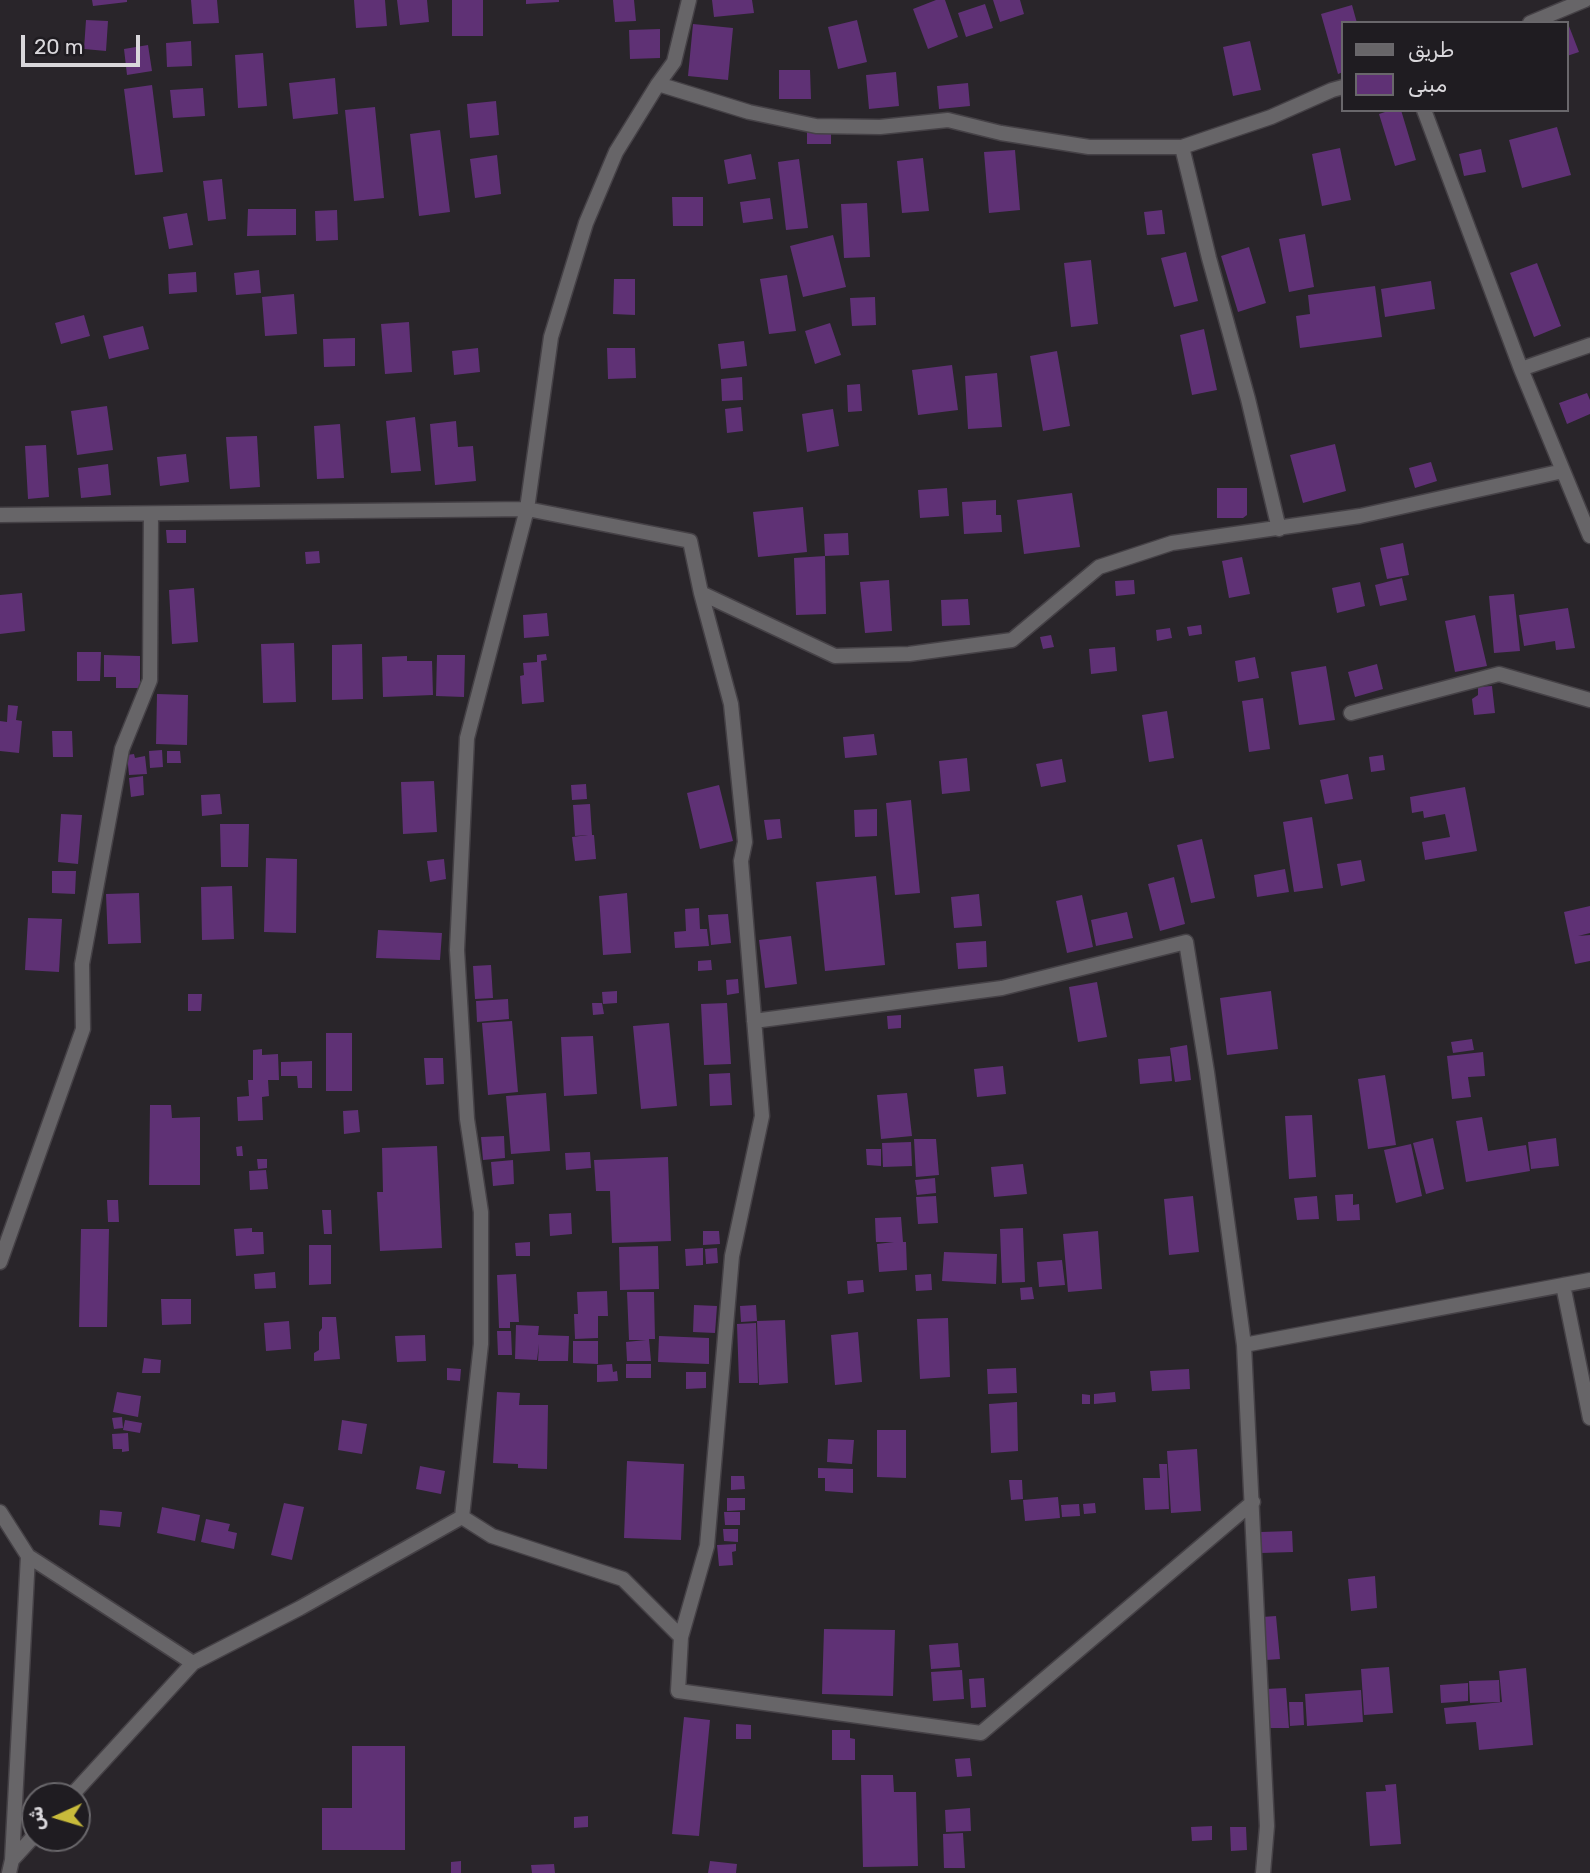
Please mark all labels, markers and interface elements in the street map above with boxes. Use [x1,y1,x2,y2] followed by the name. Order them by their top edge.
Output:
[24,21,144,65] scale bar
[1342,21,1569,112] legend
[34,34,83,59] text: 20 m
[1408,37,1454,62] text: طريق
[1408,72,1447,97] text: مبنى
[21,1782,91,1852] north arrow
[24,1806,49,1831] text: ش

